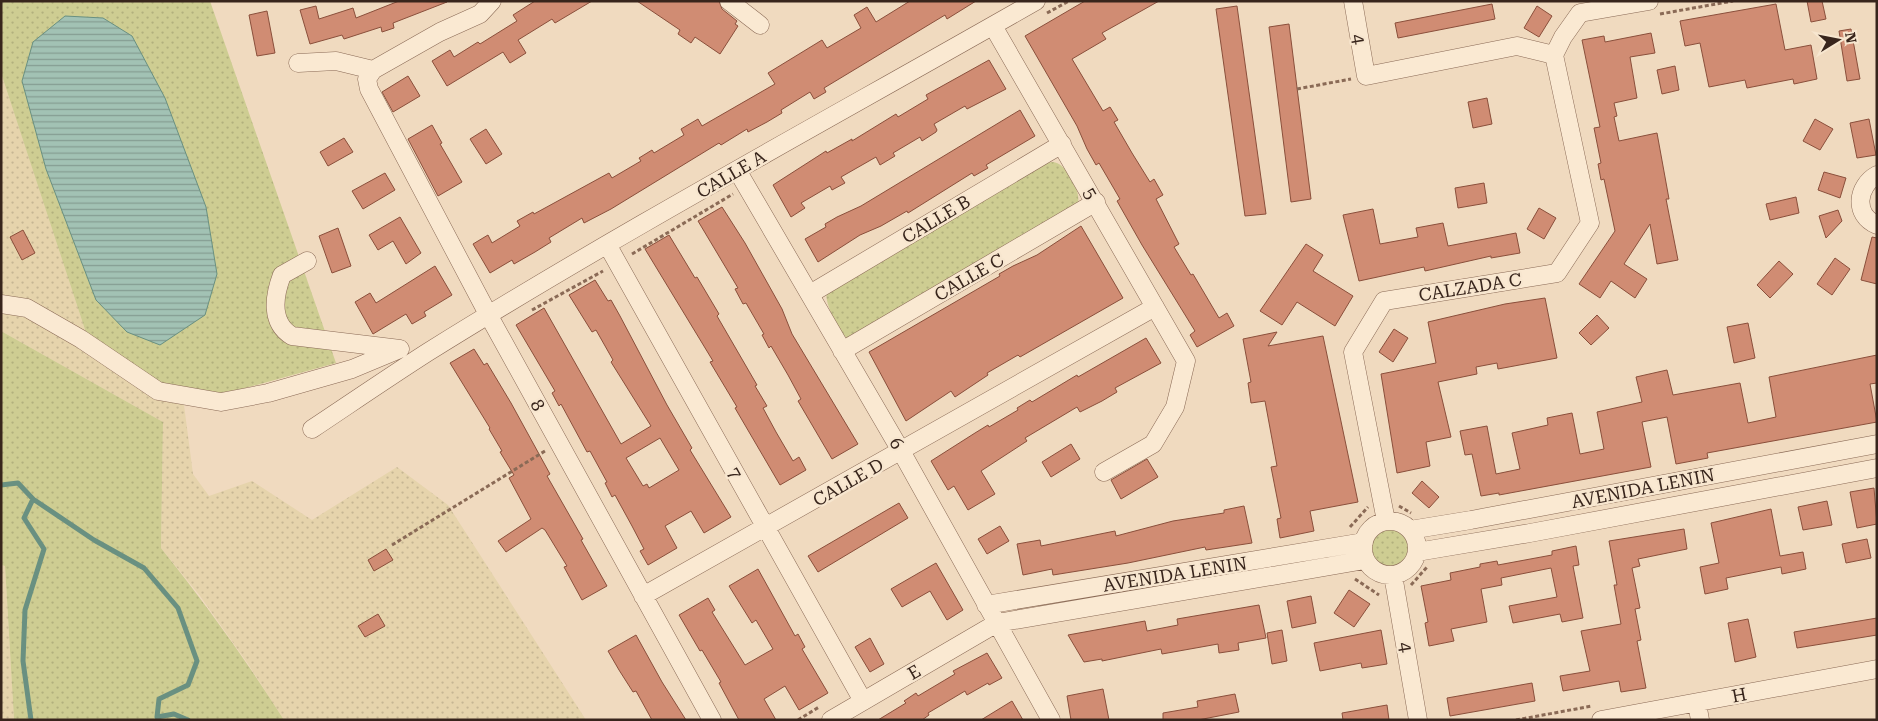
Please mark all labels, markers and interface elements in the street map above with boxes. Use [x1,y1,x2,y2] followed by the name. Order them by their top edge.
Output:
[1813,15,1863,65] north arrow
[1842,31,1860,45] text: N
[1348,32,1370,46] street label: 4
[693,146,770,202] street label: CALLE A
[1079,183,1103,203] street label: 5
[898,190,974,248] street label: CALLE B
[931,249,1008,305] street label: CALLE C
[1417,268,1523,306] street label: CALZADA C
[526,395,550,415] street label: 8
[885,433,909,453] street label: 6
[809,453,887,511] street label: CALLE D
[723,463,747,483] street label: 7
[1569,464,1717,512] street label: AVENIDA LENIN
[1101,552,1249,596] street label: AVENIDA LENIN
[1395,640,1417,654] street label: 4
[904,660,924,684] street label: E
[1730,683,1748,707] street label: H

